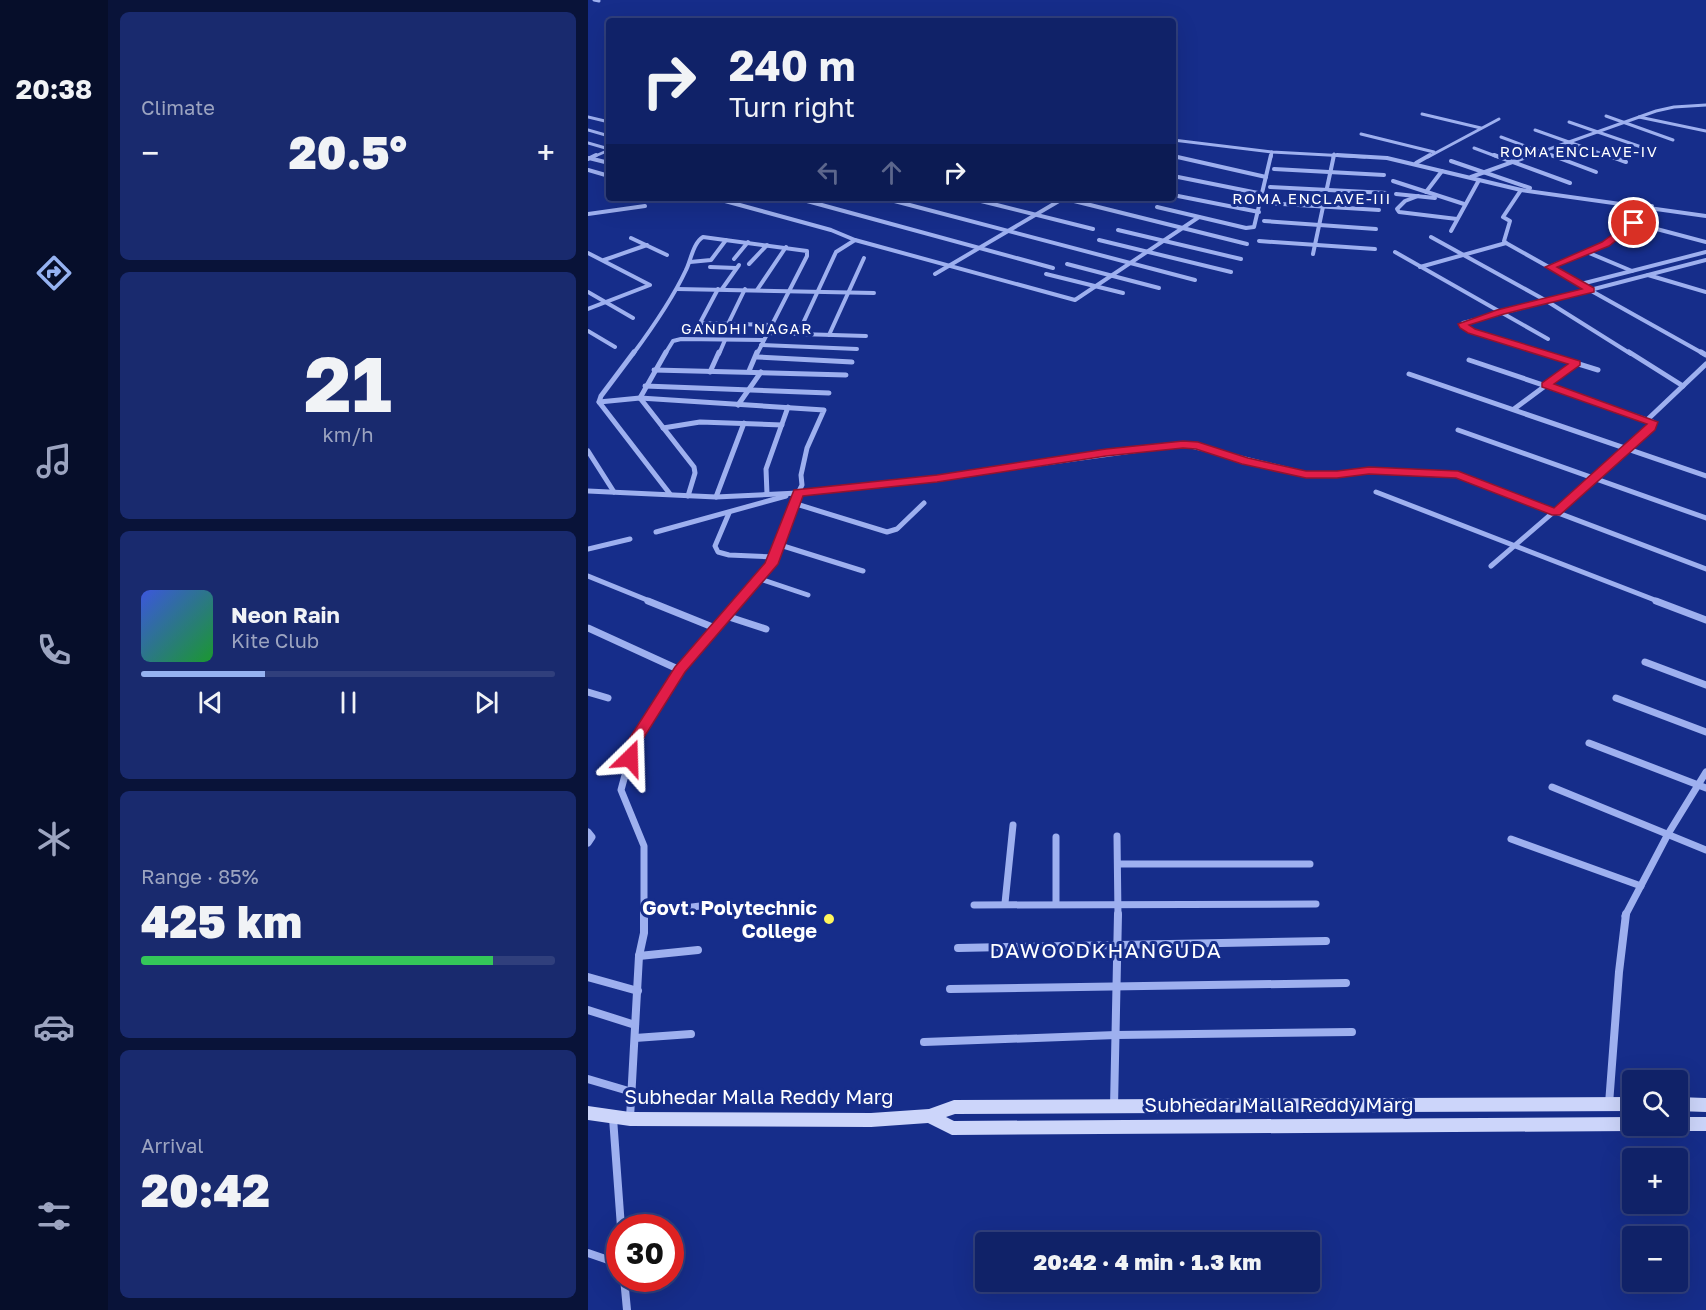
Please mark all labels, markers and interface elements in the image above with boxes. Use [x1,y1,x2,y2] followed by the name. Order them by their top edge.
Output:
[729,40,855,90] text: 240 m
[630,42,708,120] icon: right
[16,73,92,105] text: 20:38
[729,91,855,123] text: Turn right
[141,95,215,119] text: Climate
[289,125,407,179] text: 20.5°
[141,133,159,172] text: −
[537,133,555,172] text: +
[1500,142,1658,160] district label: ROMA ENCLAVE-IV
[812,156,845,189] icon: left
[875,156,908,189] icon: ahead
[938,156,971,189] icon: right
[1232,189,1392,207] district label: ROMA ENCLAVE-III
[1608,197,1659,248] pin
[1617,206,1650,239] icon: arrive
[33,252,75,294] icon: directions
[681,319,813,337] district label: GANDHI NAGAR
[304,336,392,429] text: 21
[323,422,373,446] text: km/h
[33,440,75,482] icon: music
[231,601,340,628] text: Neon Rain
[231,628,319,652] text: Kite Club
[33,629,75,671] icon: phone
[194,686,227,719] icon: previous
[332,686,365,719] icon: pause
[470,686,503,719] icon: next
[598,726,662,790] position arrow
[33,818,75,860] icon: climate
[141,864,259,888] text: Range · 85%
[141,894,302,948] text: 425 km
[642,895,817,942] place label: Govt. Polytechnic College
[822,912,836,926] marker: Govt. Polytechnic College
[990,937,1222,963] district label: DAWOODKHANGUDA
[33,1006,75,1048] icon: car
[1622,1070,1688,1292] map controls
[1622,1070,1688,1136] button: search
[624,1084,894,1108] street label: Subhedar Malla Reddy Marg
[1144,1092,1414,1116] street label: Subhedar Malla Reddy Marg
[141,1133,204,1157] text: Arrival
[1622,1148,1688,1214] button: +
[141,1163,270,1217] text: 20:42
[33,1195,75,1237] icon: filters
[606,1214,684,1292] speed limit sign: 30
[1622,1226,1688,1292] button: −
[1034,1248,1261,1275] text: 20:42 · 4 min · 1.3 km

